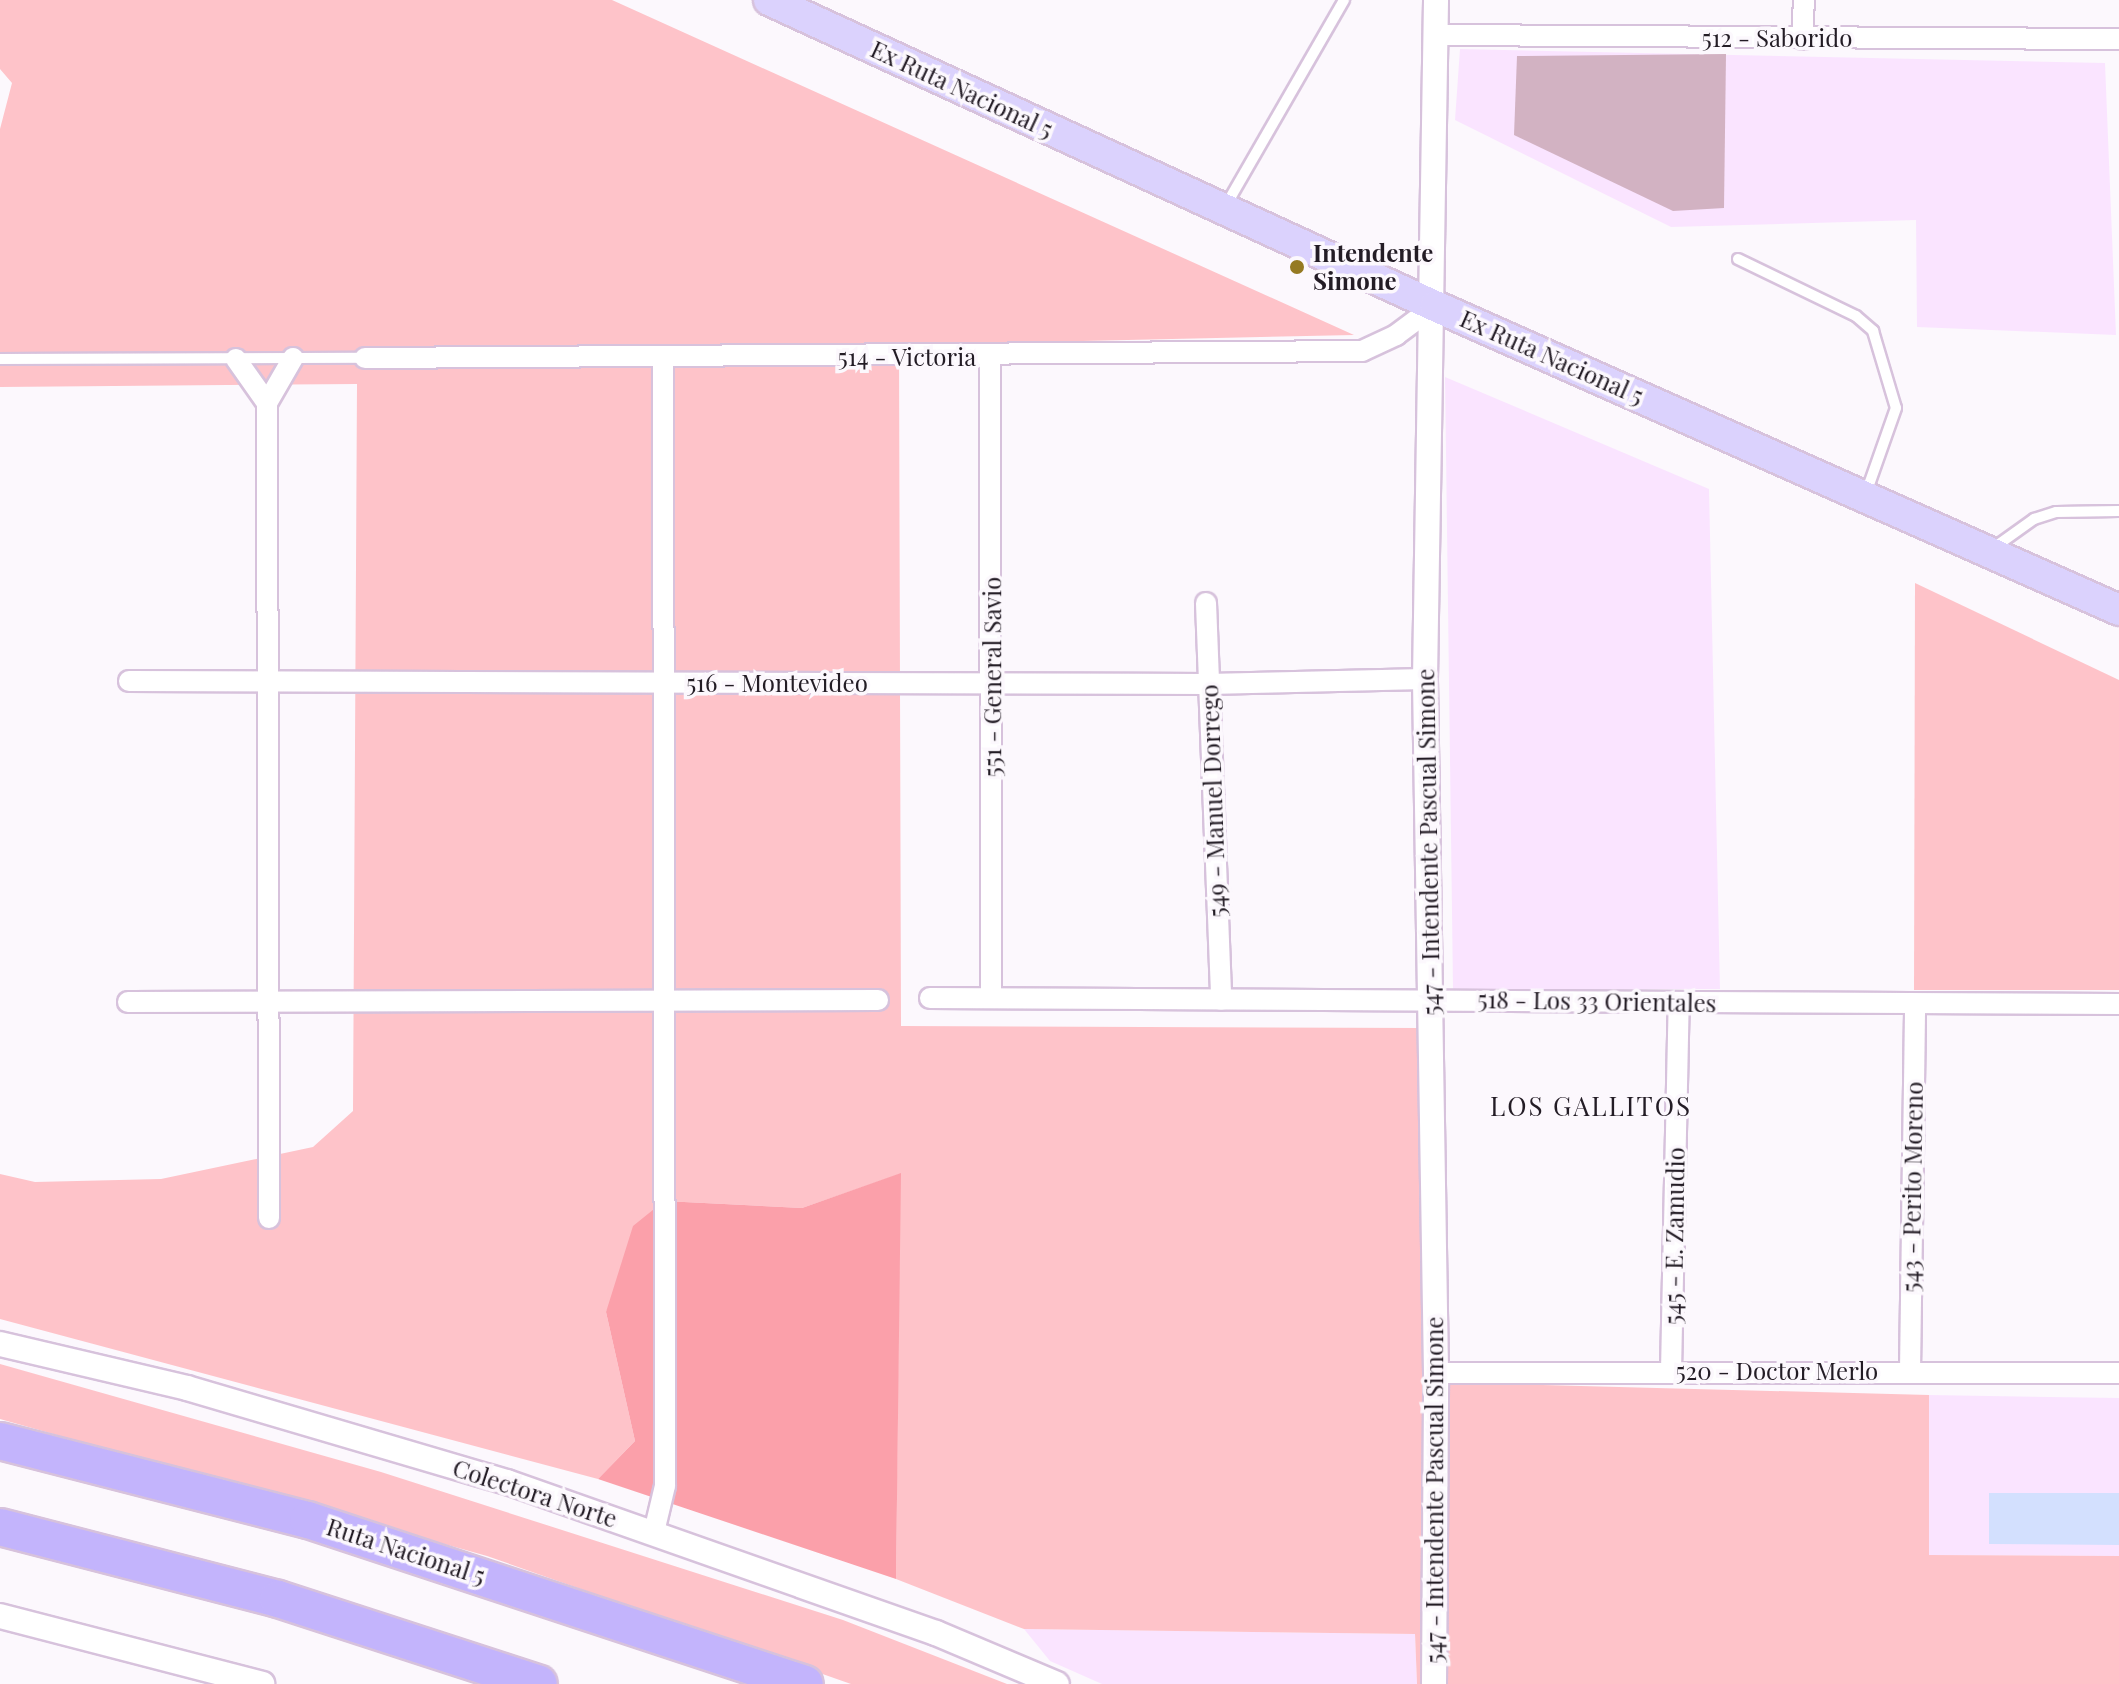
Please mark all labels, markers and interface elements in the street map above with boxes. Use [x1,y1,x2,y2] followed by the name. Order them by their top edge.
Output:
[1702,24,1852,52] street label: 512 - Saborido
[866,34,1058,144] street label: Ex Ruta Nacional 5
[1313,239,1433,295] place label: Intendente Simone
[1288,258,1306,276] marker: Intendente Simone
[1456,304,1648,410] street label: Ex Ruta Nacional 5
[837,343,977,371] street label: 514 - Victoria
[978,577,1006,777] street label: 551 - General Savio
[1411,668,1445,1016] street label: 547 - Intendente Pascual Simone
[686,669,868,697] street label: 516 - Montevideo
[1195,684,1231,918] street label: 549 - Manuel Dorrego
[1477,985,1717,1017] street label: 518 - Los 33 Orientales
[1896,1081,1928,1293] street label: 543 - Perito Moreno
[1490,1090,1692,1122] district label: LOS GALLITOS
[1658,1147,1690,1325] street label: 545 - E. Zamudio
[1420,1316,1448,1664] street label: 547 - Intendente Pascual Simone
[1676,1357,1878,1385] street label: 520 - Doctor Merlo
[449,1453,621,1533] street label: Colectora Norte
[323,1512,489,1590] street label: Ruta Nacional 5

